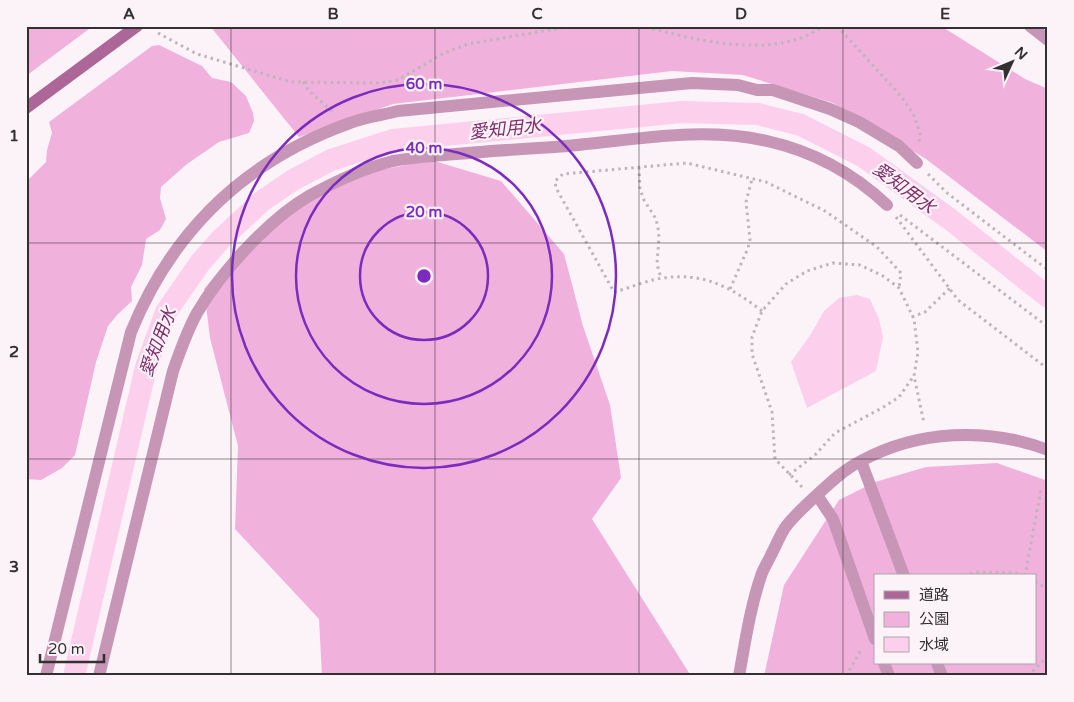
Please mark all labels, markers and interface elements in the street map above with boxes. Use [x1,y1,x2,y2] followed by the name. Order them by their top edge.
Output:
[123,4,135,24] text: A
[327,4,339,24] text: B
[531,4,543,24] text: C
[735,4,747,24] text: D
[940,4,950,24] text: E
[986,38,1036,88] north arrow
[1011,43,1031,63] text: N
[406,75,442,93] text: 60 m
[468,114,544,144] water label: 愛知用水
[9,126,19,146] text: 1
[406,139,442,157] text: 40 m
[869,158,941,220] water label: 愛知用水
[406,203,442,221] text: 20 m
[415,267,433,285] centre of rings
[135,303,182,380] water label: 愛知用水
[9,342,19,362] text: 2
[9,557,19,577] text: 3
[874,574,1036,664] legend
[919,586,949,604] text: 道路
[919,610,949,628] text: 公園
[40,632,104,664] scale bar
[919,636,949,654] text: 水域
[48,640,85,658] text: 20 m

